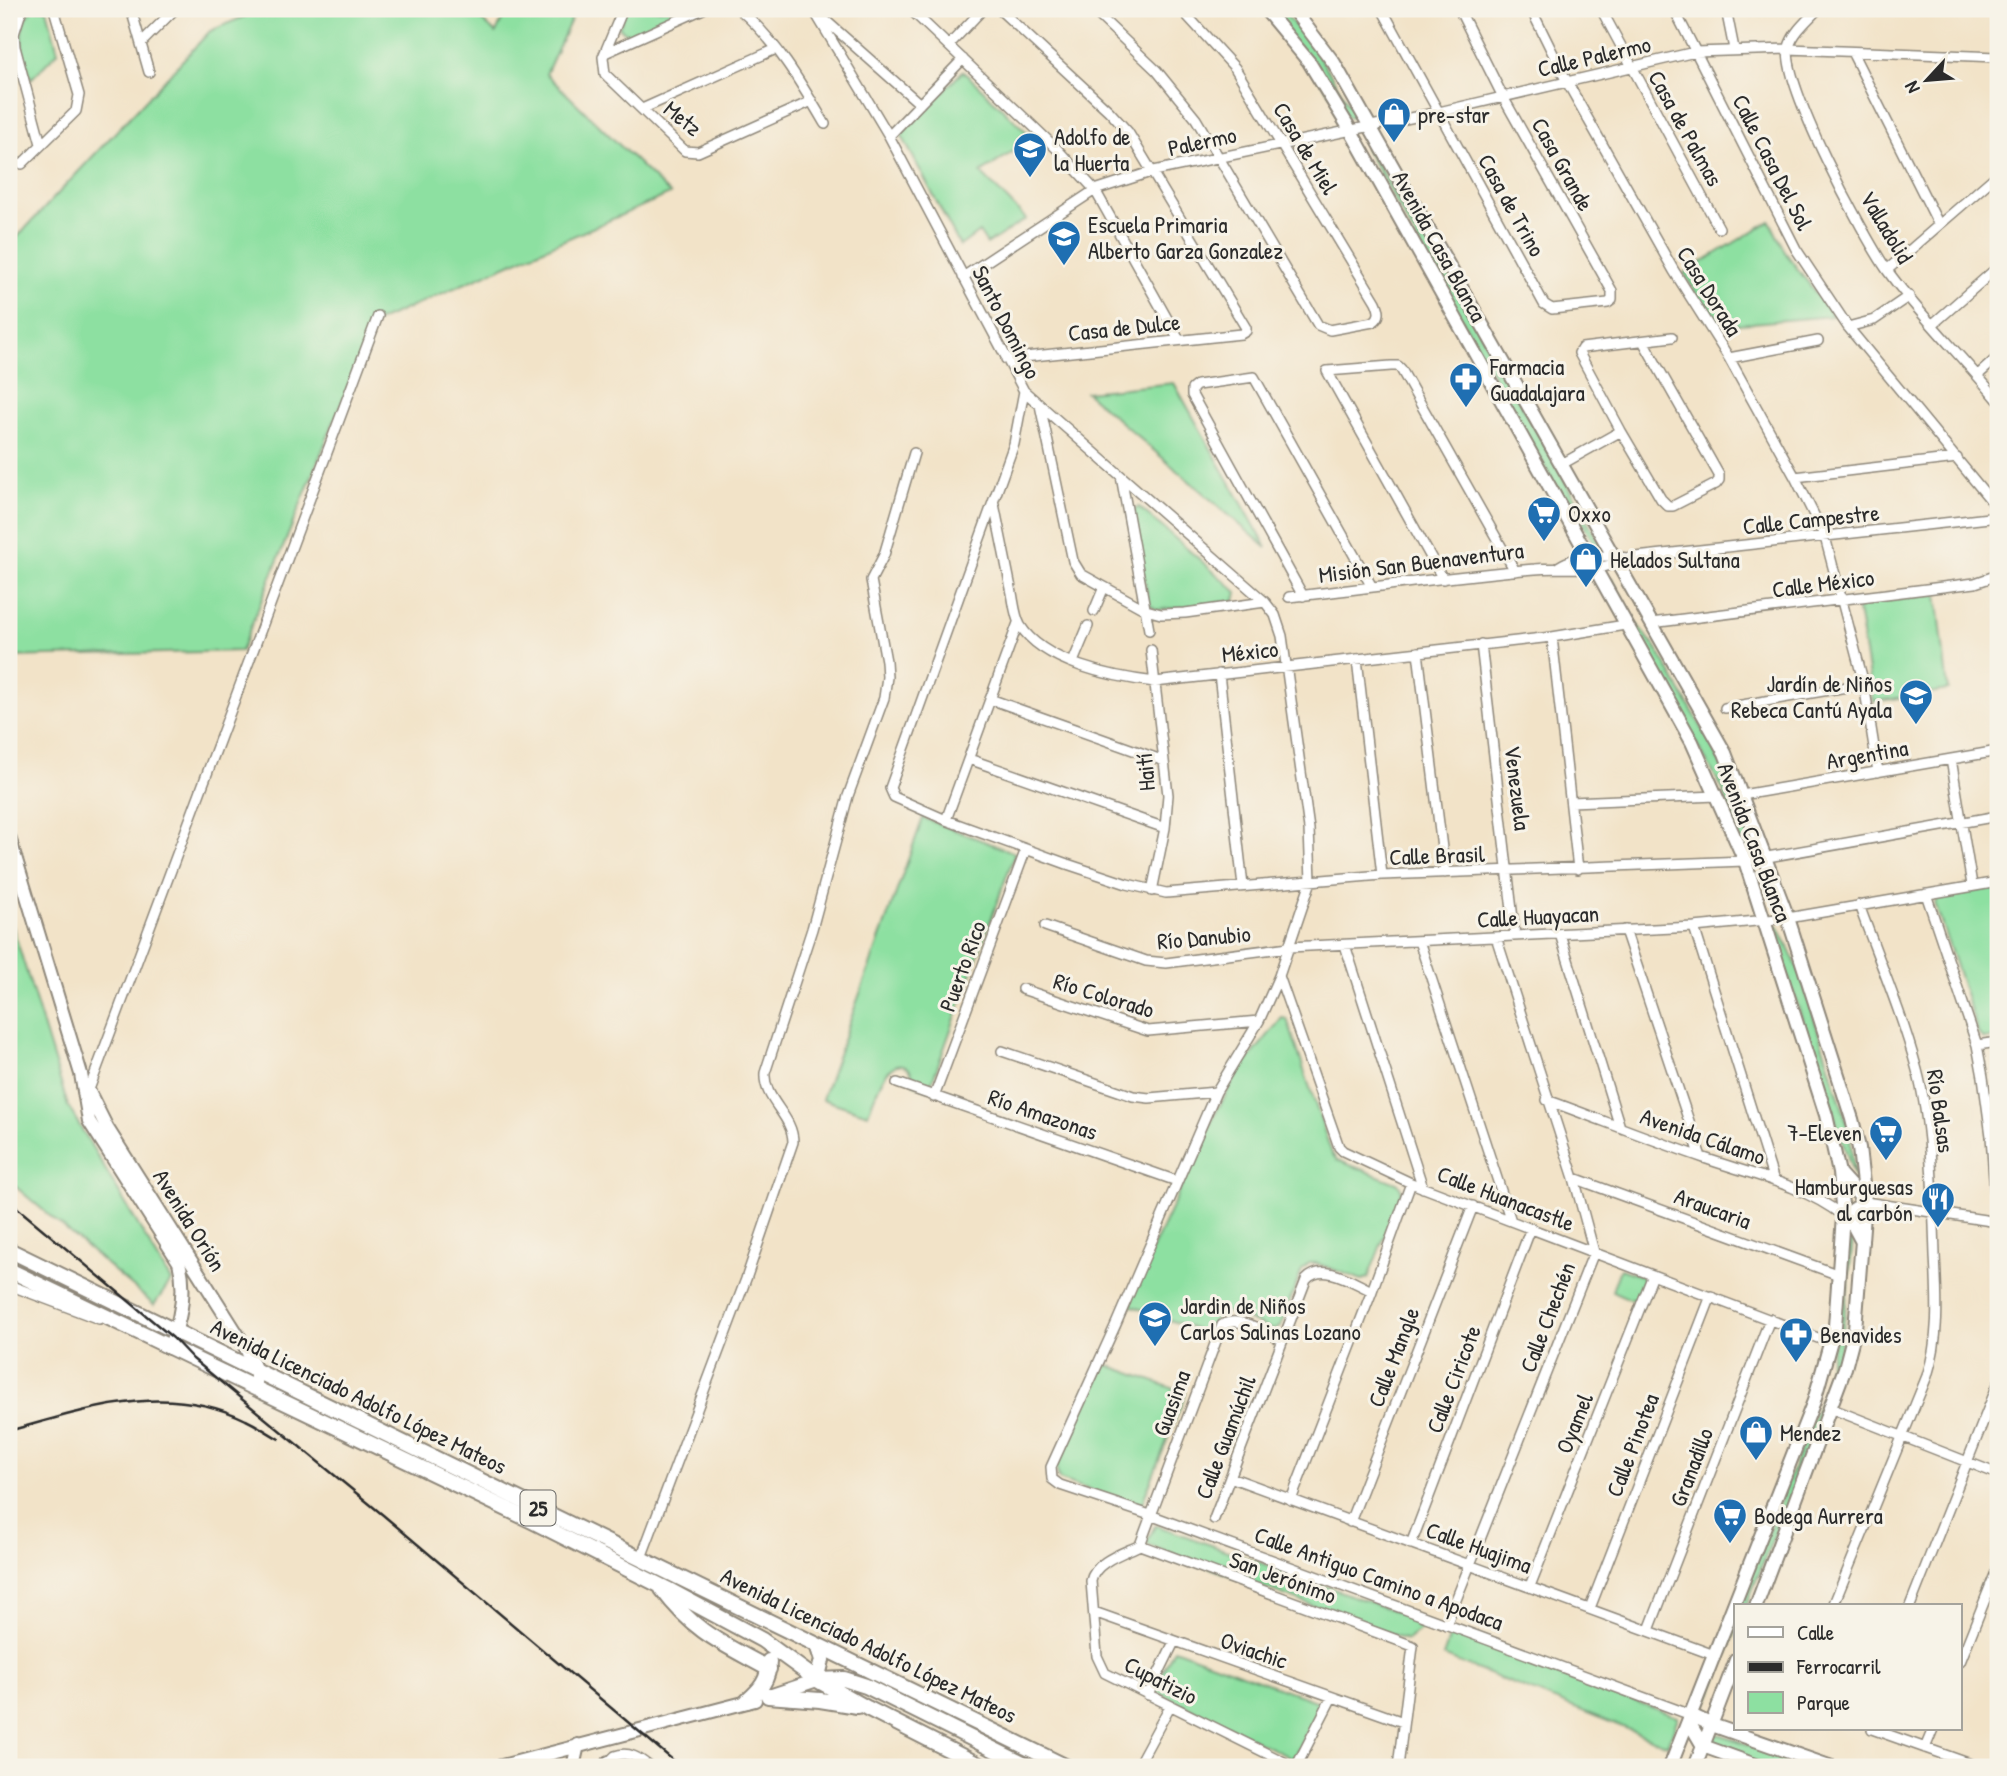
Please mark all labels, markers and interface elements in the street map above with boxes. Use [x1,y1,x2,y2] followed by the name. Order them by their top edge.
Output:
[1534,28,1654,84] street label: Calle Palermo
[1892,46,1962,116] north arrow
[1641,65,1731,192] street label: Casa de Palmas
[1898,77,1926,98] text: N
[1726,89,1821,236] street label: Calle Casa Del Sol
[657,93,709,143] street label: Metz
[1375,95,1413,144] shop icon: pre-star
[1266,96,1346,201] street label: Casa de Miel
[1418,99,1490,130] place label: pre-star
[1525,112,1601,216] street label: Casa Grande
[1165,119,1239,163] street label: Palermo
[1054,121,1131,178] place label: Adolfo de la Huerta
[1011,130,1049,179] school or university icon: Adolfo de la Huerta
[1471,148,1553,262] street label: Casa de Trino
[1386,165,1494,327] street label: Avenida Casa Blanca
[1853,185,1921,269] street label: Valladolid
[1088,209,1283,266] place label: Escuela Primaria Alberto Garza Gonzalez
[1045,218,1083,267] school or university icon: Escuela Primaria Alberto Garza Gonzalez
[1670,240,1750,342] street label: Casa Dorada
[965,260,1049,384] street label: Santo Domingo
[1066,306,1182,348] street label: Casa de Dulce
[1489,351,1585,408] place label: Farmacia Guadalajara
[1447,360,1485,409] pharmacy icon: Farmacia Guadalajara
[1525,494,1563,543] supermarket icon: Oxxo
[1741,496,1881,542] street label: Calle Campestre
[1568,498,1611,529] place label: Oxxo
[1317,534,1525,590] street label: Misión San Buenaventura
[1567,540,1605,589] shop icon: Helados Sultana
[1610,544,1740,575] place label: Helados Sultana
[1770,561,1876,605] street label: Calle México
[1220,633,1280,669] street label: México
[1731,668,1892,725] place label: Jardín de Niños Rebeca Cantú Ayala
[1897,677,1935,726] school or university icon: Jardín de Niños Rebeca Cantú Ayala
[1824,732,1910,776] street label: Argentina
[1497,744,1539,832] street label: Venezuela
[1128,752,1162,792] street label: Haití
[1710,758,1800,926] street label: Avenida Casa Blanca
[1389,838,1486,872] street label: Calle Brasil
[1476,897,1600,935] street label: Calle Huayacan
[931,916,993,1016] street label: Puerto Rico
[1156,917,1252,957] street label: Río Danubio
[1050,965,1158,1025] street label: Río Colorado
[1920,1067,1962,1155] street label: Río Balsas
[984,1081,1102,1147] street label: Río Amazonas
[1636,1100,1770,1172] street label: Avenida Cálamo
[1867,1113,1905,1162] supermarket icon: 7-Eleven
[1787,1117,1862,1148] place label: 7-Eleven
[1433,1158,1579,1238] street label: Calle Huanacastle
[146,1163,234,1277] street label: Avenida Orión
[1795,1171,1913,1228] place label: Hamburguesas al carbón
[1670,1180,1756,1236] street label: Araucaria
[1919,1180,1957,1229] restaurant icon: Hamburguesas al carbón
[1512,1258,1582,1376] street label: Calle Chechén
[1180,1290,1361,1347] place label: Jardin de Niños Carlos Salinas Lozano
[1136,1299,1174,1348] school or university icon: Jardin de Niños Carlos Salinas Lozano
[1360,1303,1426,1411] street label: Calle Mangle
[206,1311,512,1481] street label: Avenida Licenciado Adolfo López Mateos
[1777,1315,1815,1364] pharmacy icon: Benavides
[1820,1319,1902,1350] place label: Benavides
[1418,1321,1488,1437] street label: Calle Ciricote
[1145,1366,1197,1440] street label: Guasima
[1187,1370,1263,1503] street label: Calle Guamúchil
[1548,1387,1600,1458] street label: Oyamel
[1598,1389,1666,1501] street label: Calle Pinotea
[1737,1413,1775,1462] shop icon: Mendez
[1780,1417,1841,1448] place label: Mendez
[1662,1423,1720,1511] street label: Granadillo
[520,1490,556,1526] road number: 25
[1711,1496,1749,1545] supermarket icon: Bodega Aurrera
[1754,1500,1883,1531] place label: Bodega Aurrera
[1422,1514,1536,1580] street label: Calle Huajima
[1250,1519,1508,1637] street label: Calle Antiguo Camino a Apodaca
[1225,1543,1341,1611] street label: San Jerónimo
[716,1560,1022,1730] street label: Avenida Licenciado Adolfo López Mateos
[1734,1604,1962,1730] legend
[1797,1618,1834,1647] text: Calle
[1216,1624,1292,1676] street label: Oviachic
[1119,1648,1203,1712] street label: Cupatizio
[1796,1652,1881,1681] text: Ferrocarril
[1797,1688,1850,1717] text: Parque

